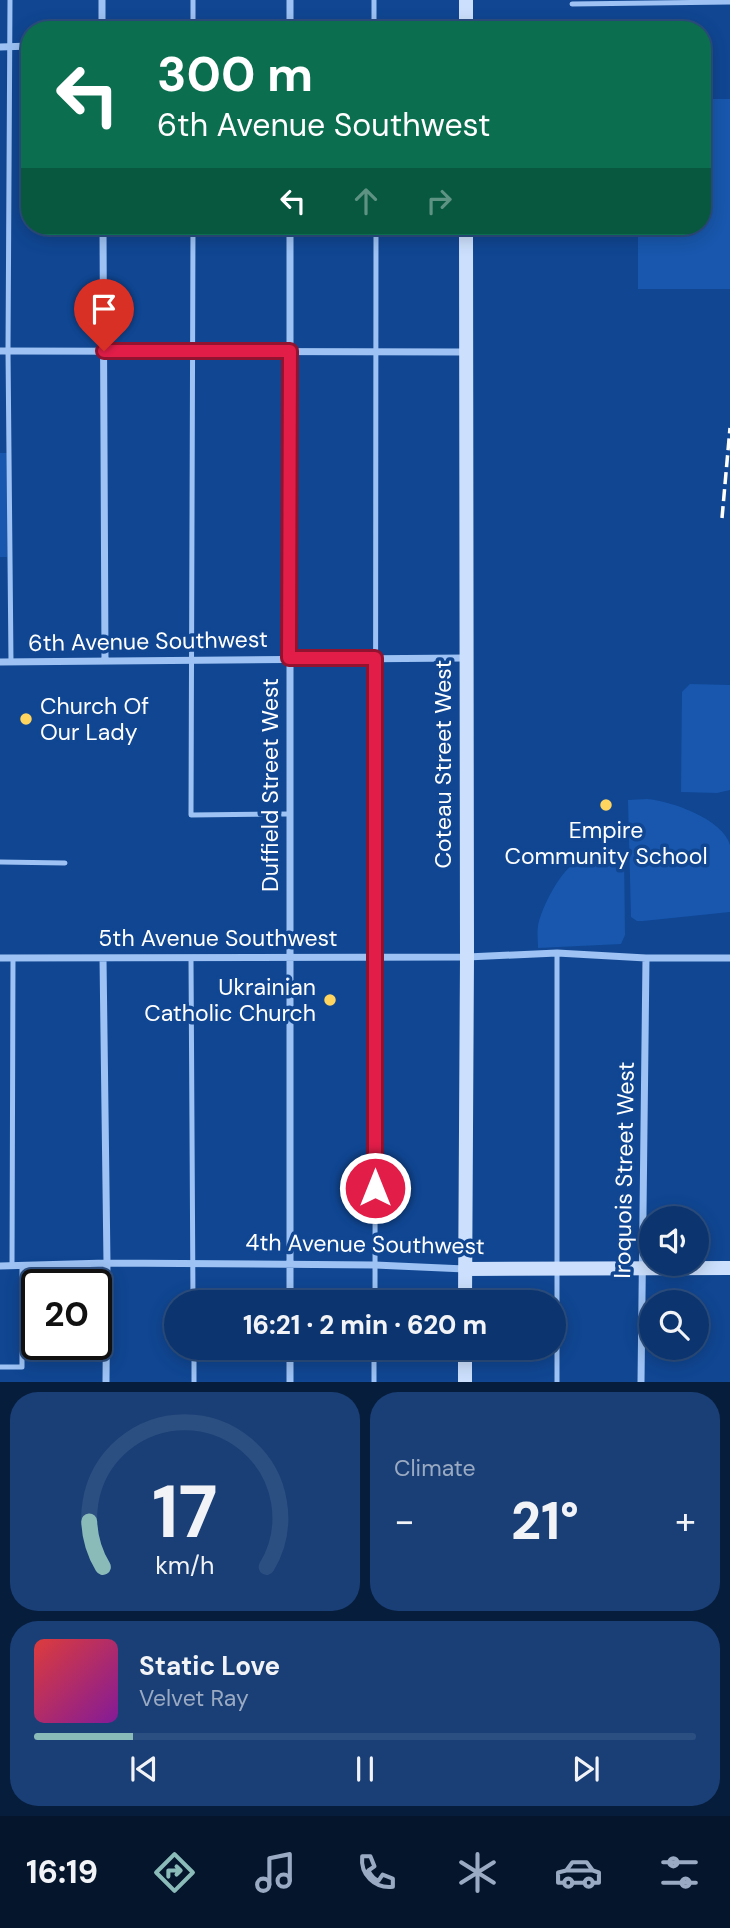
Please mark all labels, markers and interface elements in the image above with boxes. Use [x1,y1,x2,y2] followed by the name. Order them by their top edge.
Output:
[157,42,313,106] text: 300 m
[42,49,133,140] icon: left
[157,104,491,146] text: 6th Avenue Southwest
[274,182,312,220] icon: left
[347,182,385,220] icon: ahead
[420,182,458,220] icon: right
[74,279,134,351] pin
[85,290,123,328] icon: arrive
[28,624,268,658] street label: 6th Avenue Southwest
[428,660,458,868] street label: Coteau Street West
[255,678,285,892] street label: Duffield Street West
[40,691,149,747] place label: Church Of Our Lady
[18,711,34,727] marker: Church Of Our Lady
[598,797,614,813] marker: Empire Community School
[504,815,708,871] place label: Empire Community School
[98,923,338,953] street label: 5th Avenue Southwest
[144,972,316,1028] place label: Ukrainian Catholic Church
[322,992,338,1008] marker: Ukrainian Catholic Church
[607,1061,641,1279] street label: Iroquois Street West
[338,1151,412,1225] position arrow
[639,1206,709,1360] map controls
[639,1206,709,1276] button: sound
[245,1227,485,1261] street label: 4th Avenue Southwest
[21,1269,112,1360] speed limit sign: 20
[639,1290,709,1360] button: search
[243,1308,487,1342] text: 16:21 · 2 min · 620 m
[394,1453,476,1483] text: Climate
[152,1466,218,1561] text: 17
[511,1487,579,1555] text: 21°
[394,1496,415,1546] text: −
[675,1496,696,1546] text: +
[155,1549,215,1582] text: km/h
[139,1649,280,1683] text: Static Love
[139,1683,249,1713] text: Velvet Ray
[125,1750,163,1788] icon: previous
[346,1750,384,1788] icon: pause
[567,1750,605,1788] icon: next
[150,1848,199,1897] icon: directions
[251,1848,300,1897] icon: music
[352,1848,401,1897] icon: phone
[453,1848,502,1897] icon: climate
[554,1848,603,1897] icon: car
[655,1848,704,1897] icon: filters
[26,1851,98,1893] text: 16:19

